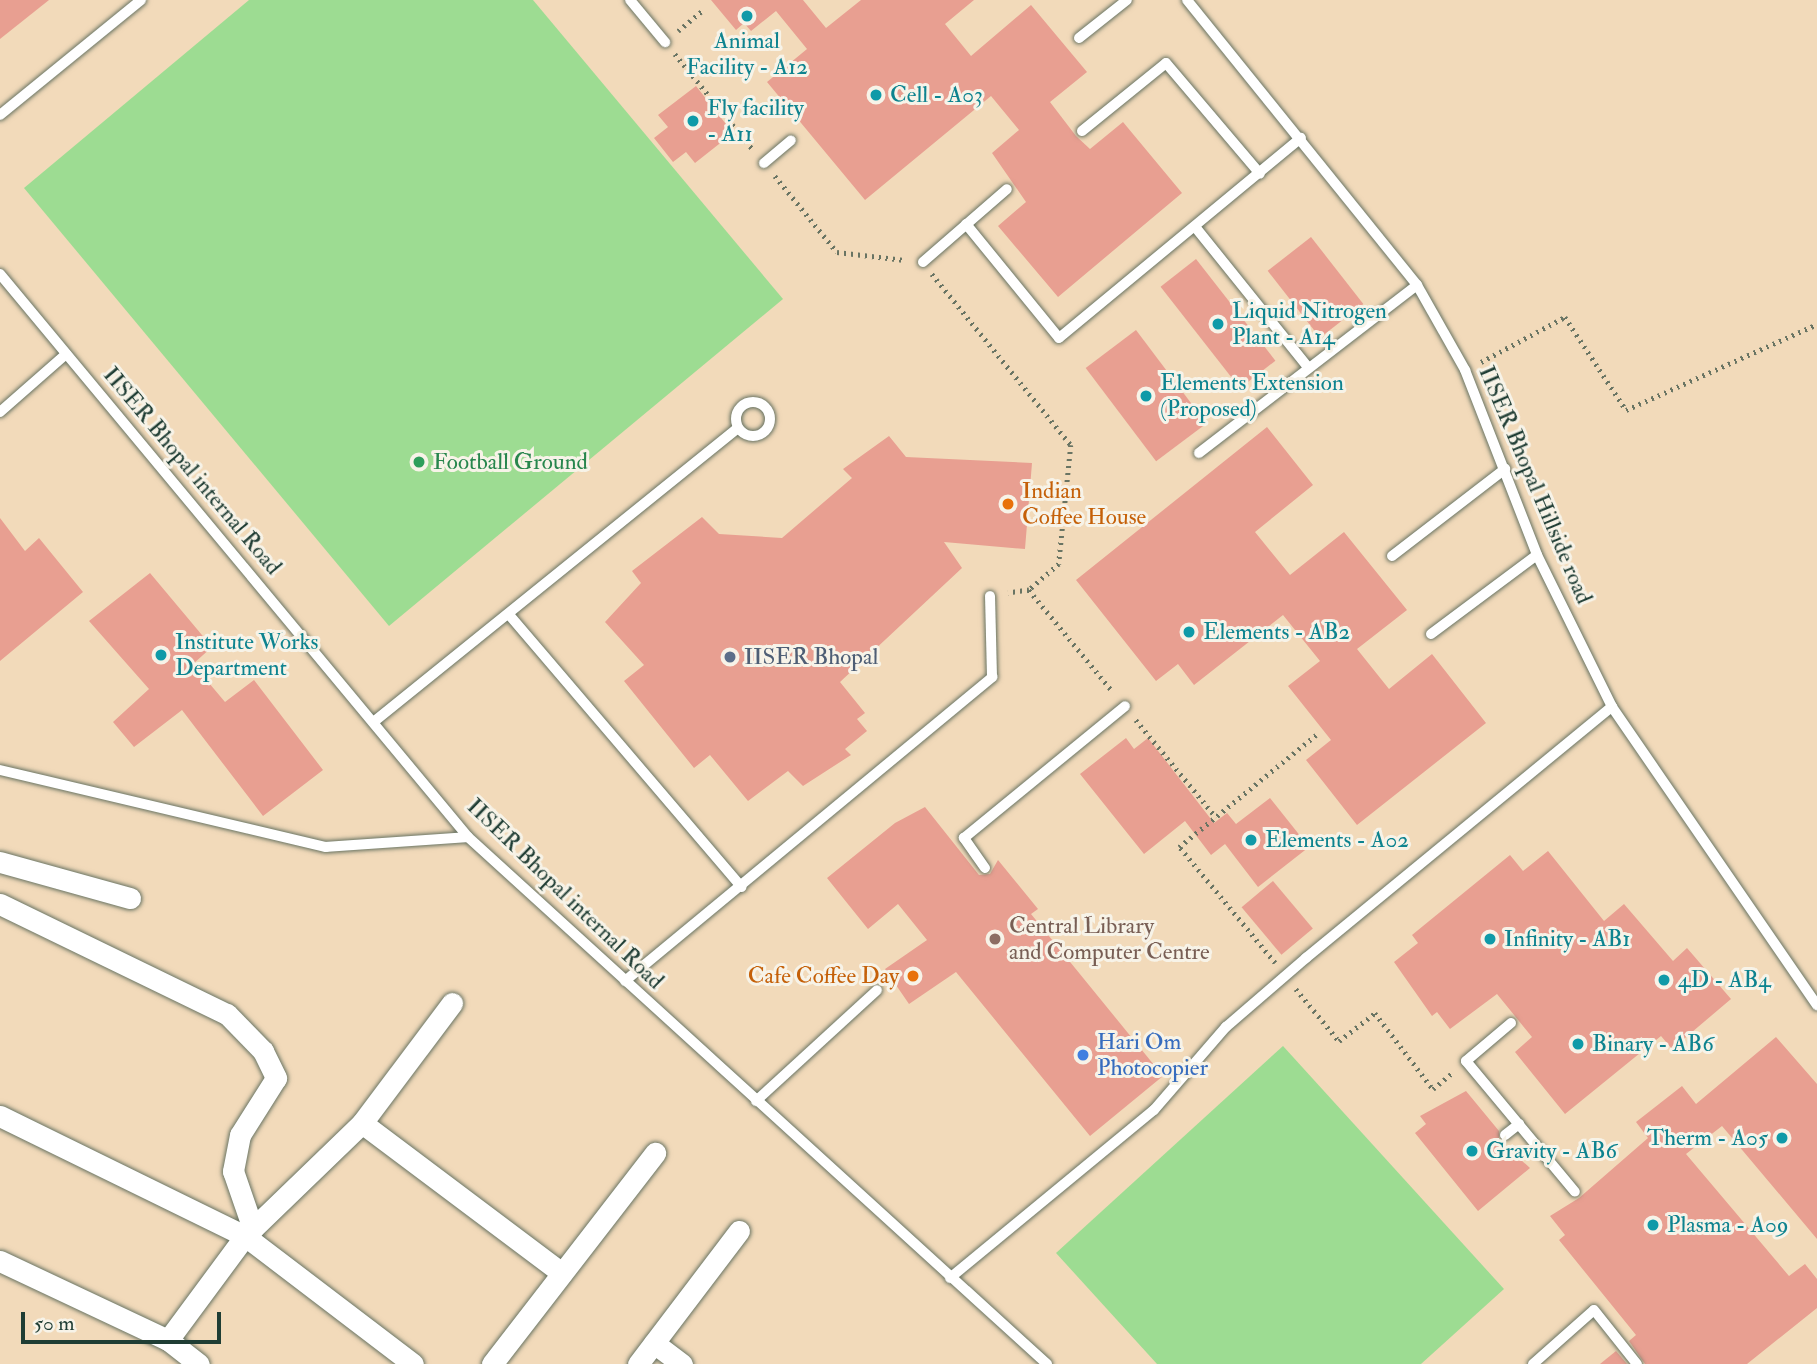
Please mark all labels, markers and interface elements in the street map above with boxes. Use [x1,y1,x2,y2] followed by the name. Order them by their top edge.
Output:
[739,8,755,24] marker: Animal Facility - A12
[686,27,808,81] place label: Animal Facility - A12
[890,81,983,109] place label: Cell - A03
[868,87,884,103] marker: Cell - A03
[707,94,804,148] place label: Fly facility - A11
[685,113,701,129] marker: Fly facility - A11
[1232,297,1387,351] place label: Liquid Nitrogen Plant - A14
[1210,316,1226,332] marker: Liquid Nitrogen Plant - A14
[97,361,287,581] street label: IISER Bhopal internal Road
[1472,362,1598,608] street label: IISER Bhopal Hillside road
[1160,369,1344,423] place label: Elements Extension (Proposed)
[1138,388,1154,404] marker: Elements Extension (Proposed)
[433,448,588,476] place label: Football Ground
[411,454,427,470] marker: Football Ground
[1022,477,1146,531] place label: Indian Coffee House
[1000,496,1016,512] marker: Indian Coffee House
[1203,618,1350,646] place label: Elements - AB2
[1181,624,1197,640] marker: Elements - AB2
[175,628,318,682] place label: Institute Works Department
[744,643,878,671] place label: IISER Bhopal
[153,647,169,663] marker: Institute Works Department
[722,649,738,665] marker: IISER Bhopal
[461,793,669,995] street label: IISER Bhopal internal Road
[1265,826,1409,854] place label: Elements - A02
[1243,832,1259,848] marker: Elements - A02
[1009,912,1210,966] place label: Central Library and Computer Centre
[1504,925,1631,953] place label: Infinity - AB1
[987,931,1003,947] marker: Central Library and Computer Centre
[1482,931,1498,947] marker: Infinity - AB1
[748,962,899,990] place label: Cafe Coffee Day
[1678,966,1771,994] place label: 4D - AB4
[905,968,921,984] marker: Cafe Coffee Day
[1656,972,1672,988] marker: 4D - AB4
[1097,1028,1208,1082] place label: Hari Om Photocopier
[1592,1030,1714,1058] place label: Binary - AB6
[1570,1036,1586,1052] marker: Binary - AB6
[1075,1047,1091,1063] marker: Hari Om Photocopier
[1647,1124,1768,1152] place label: Therm - A05
[1774,1130,1790,1146] marker: Therm - A05
[1486,1137,1617,1165] place label: Gravity - AB6
[1464,1143,1480,1159] marker: Gravity - AB6
[1667,1211,1789,1239] place label: Plasma - A09
[1645,1217,1661,1233] marker: Plasma - A09
[24,1298,224,1342] scale bar
[34,1310,75,1337] text: 50 m

